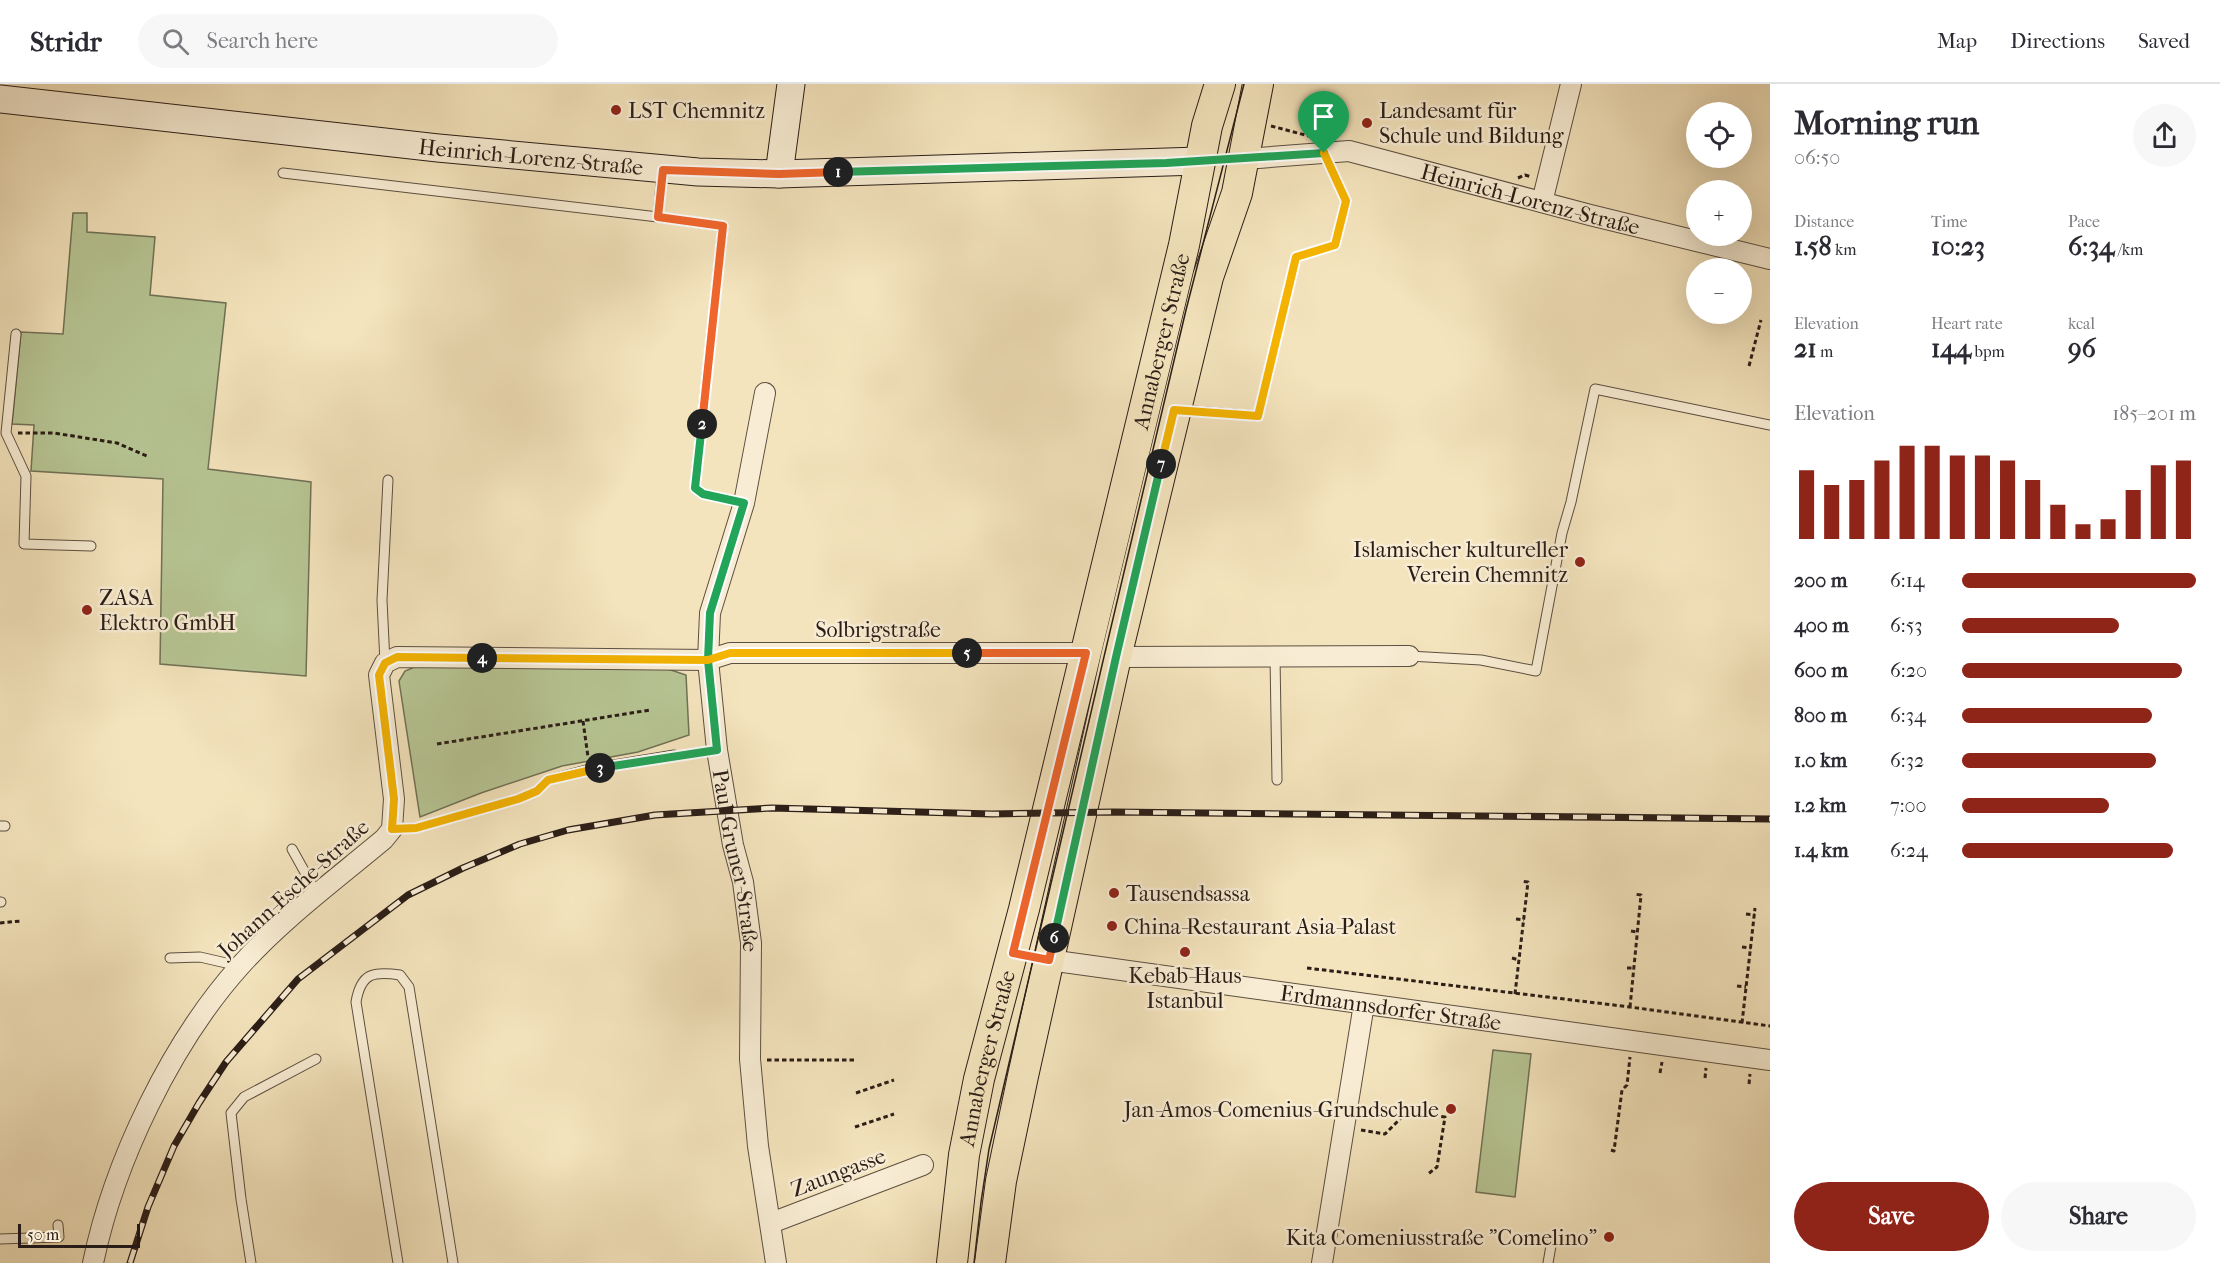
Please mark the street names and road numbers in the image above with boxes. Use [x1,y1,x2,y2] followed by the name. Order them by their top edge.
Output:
[417,134,644,181] street label: Heinrich-Lorenz-Straße
[1418,159,1642,241] street label: Heinrich-Lorenz-Straße
[1128,251,1196,433] street label: Annaberger Straße
[815,617,941,643] street label: Solbrigstraße
[706,767,763,952] street label: Paul-Gruner-Straße
[211,814,375,965] street label: Johann-Esche-Straße
[954,968,1021,1150] street label: Annaberger Straße
[1279,980,1503,1037] street label: Erdmannsdorfer Straße
[787,1143,889,1203] street label: Zaungasse

